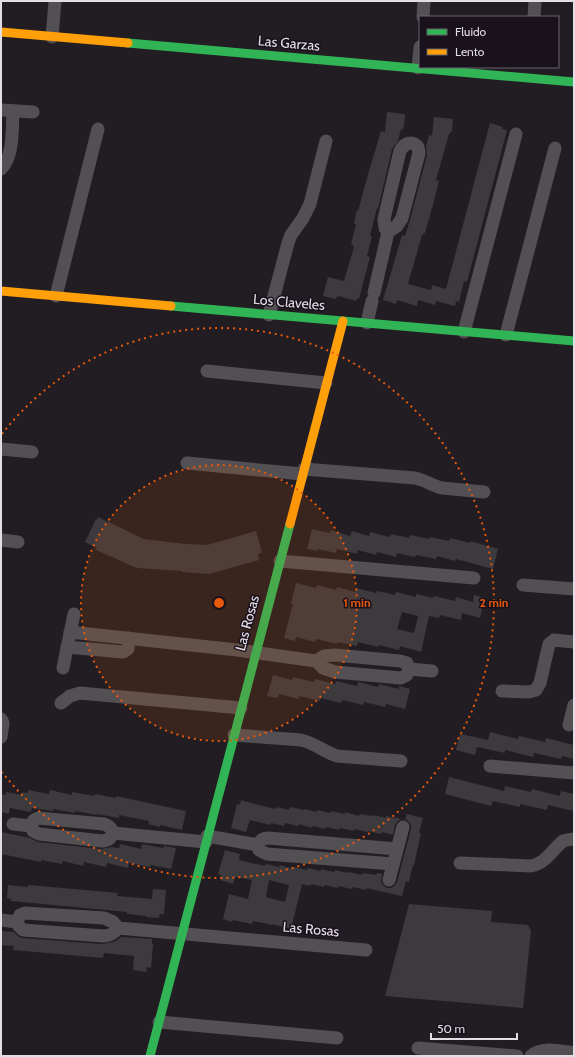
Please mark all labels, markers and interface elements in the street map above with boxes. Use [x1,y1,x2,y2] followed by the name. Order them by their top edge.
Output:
[419,16,559,68] legend
[455,24,487,39] text: Fluido
[257,31,321,55] street label: Las Garzas
[455,44,485,59] text: Lento
[252,290,326,314] street label: Los Claveles
[231,593,263,653] street label: Las Rosas
[343,595,371,610] text: 1 min
[480,595,508,610] text: 2 min
[212,596,226,610] centre of rings
[282,918,340,940] street label: Las Rosas
[431,1015,517,1041] scale bar
[437,1021,465,1036] text: 50 m

